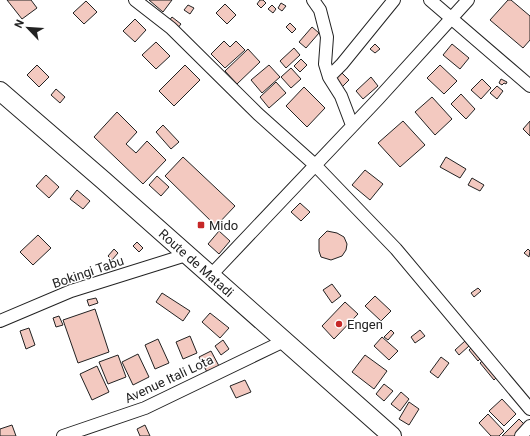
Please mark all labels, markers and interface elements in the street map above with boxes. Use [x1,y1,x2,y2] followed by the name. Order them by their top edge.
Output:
[8,8,48,48] north arrow
[12,18,27,30] text: N
[209,218,238,233] place label: Mido
[196,220,206,230] marker: Mido
[156,226,237,300] street label: Route de Matadi
[50,253,126,291] street label: Bokingi Tabu
[347,317,383,332] place label: Engen
[334,319,344,329] marker: Engen
[122,352,216,406] street label: Avenue Itali Lota

